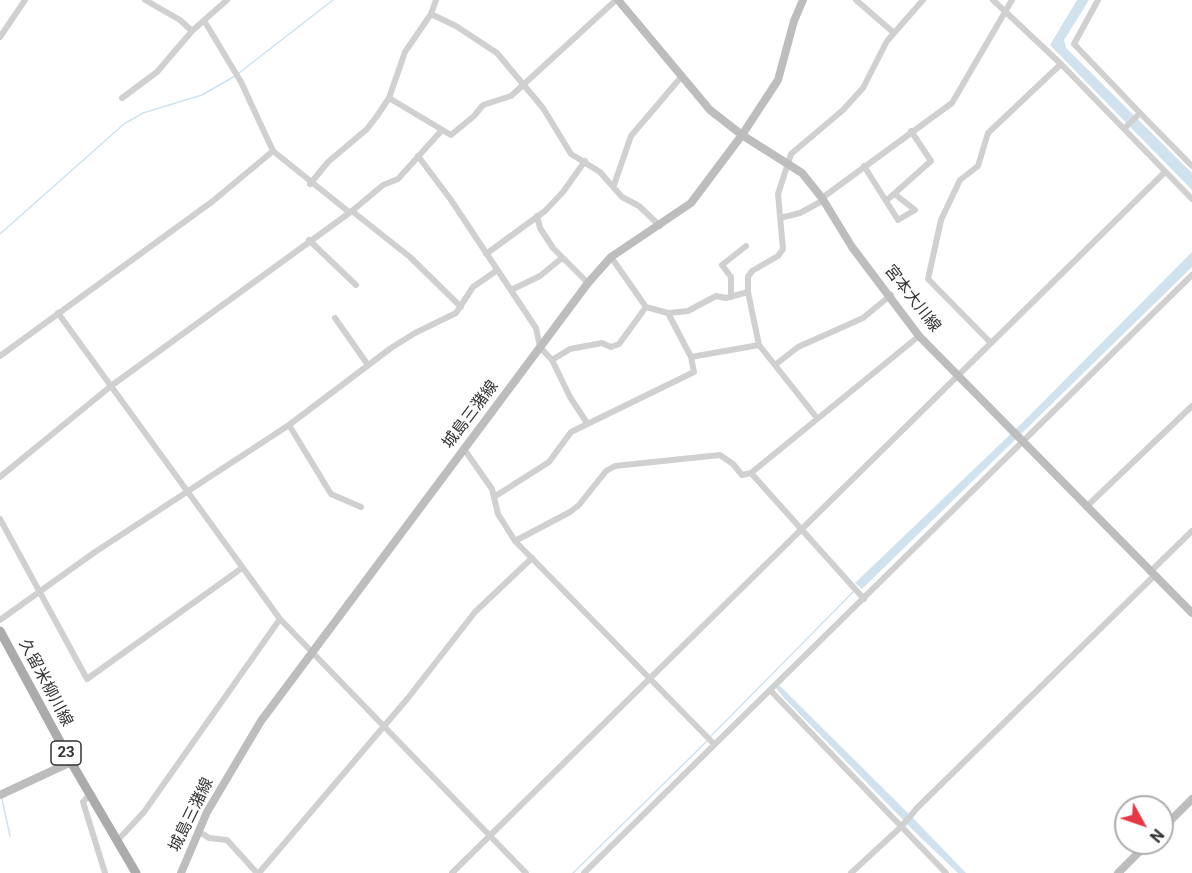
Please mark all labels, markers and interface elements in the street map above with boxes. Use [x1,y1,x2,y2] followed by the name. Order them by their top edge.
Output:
[880,262,944,336] street label: 宮本大川線
[439,377,503,453] street label: 城島三潴線
[14,636,76,730] street label: 久留米柳川線
[51,741,81,765] road number: 23
[166,775,218,855] street label: 城島三潴線
[1114,795,1174,855] north arrow
[1146,825,1168,846] text: N

